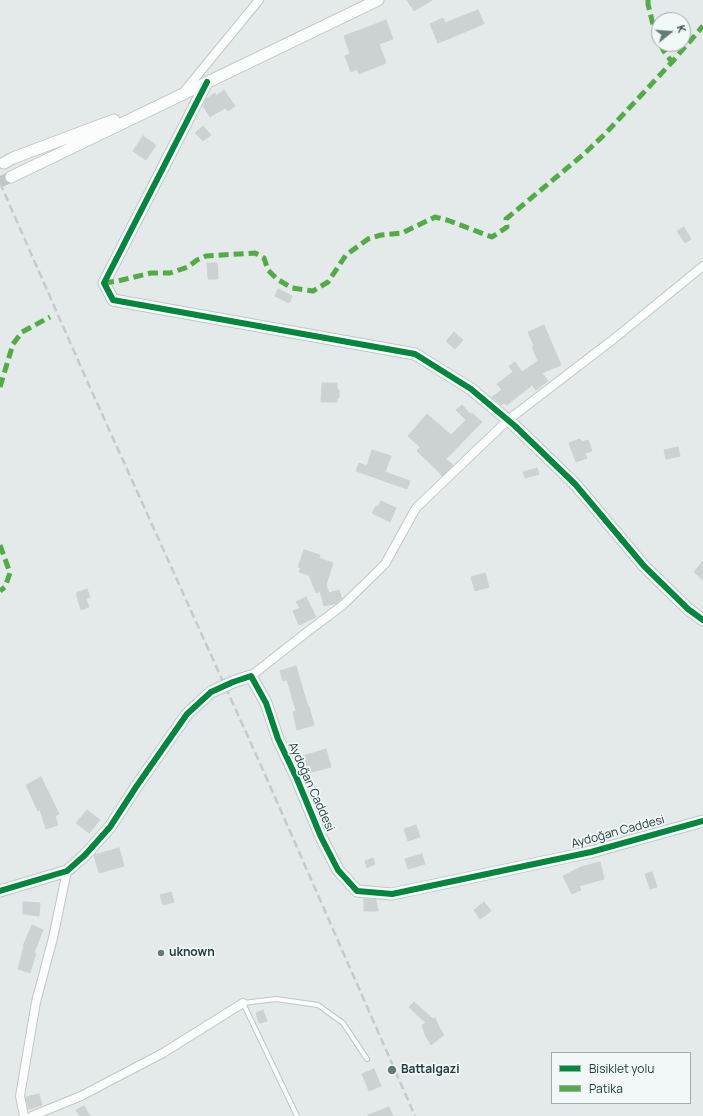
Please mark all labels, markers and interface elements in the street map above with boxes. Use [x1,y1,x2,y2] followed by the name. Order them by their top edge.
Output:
[651,12,691,52] north arrow
[674,23,690,34] text: K
[285,740,337,834] street label: Aydoğan Caddesi
[570,813,666,851] street label: Aydoğan Caddesi
[169,946,215,960] place label: uknown
[156,948,166,958] marker: uknown
[551,1052,691,1104] legend
[589,1060,654,1077] text: Bisiklet yolu
[401,1063,460,1077] place label: Battalgazi
[386,1064,398,1076] marker: Battalgazi
[589,1080,623,1097] text: Patika

